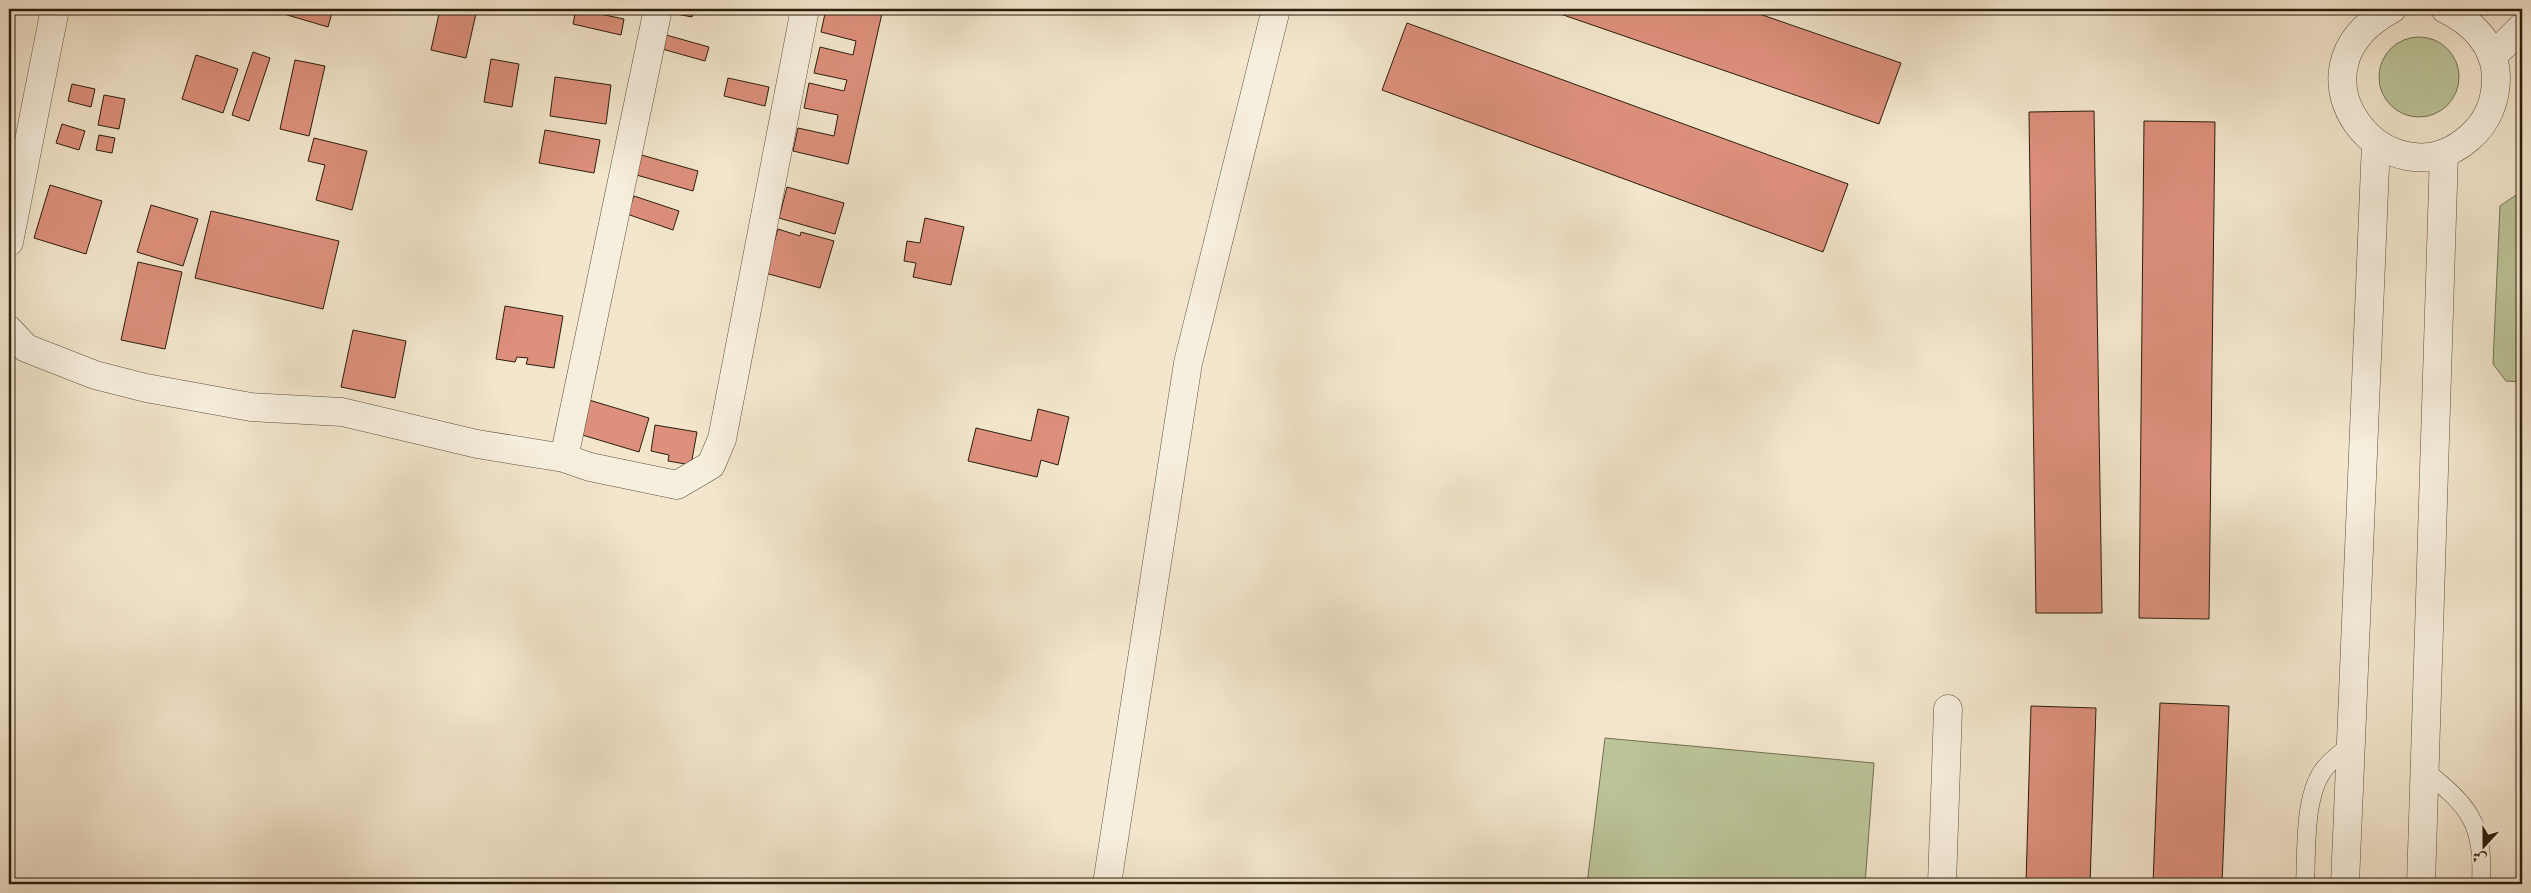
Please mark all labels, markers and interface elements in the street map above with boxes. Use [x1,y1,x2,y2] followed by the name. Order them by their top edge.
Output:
[2458,820,2508,870] north arrow
[2470,847,2489,868] text: ش

